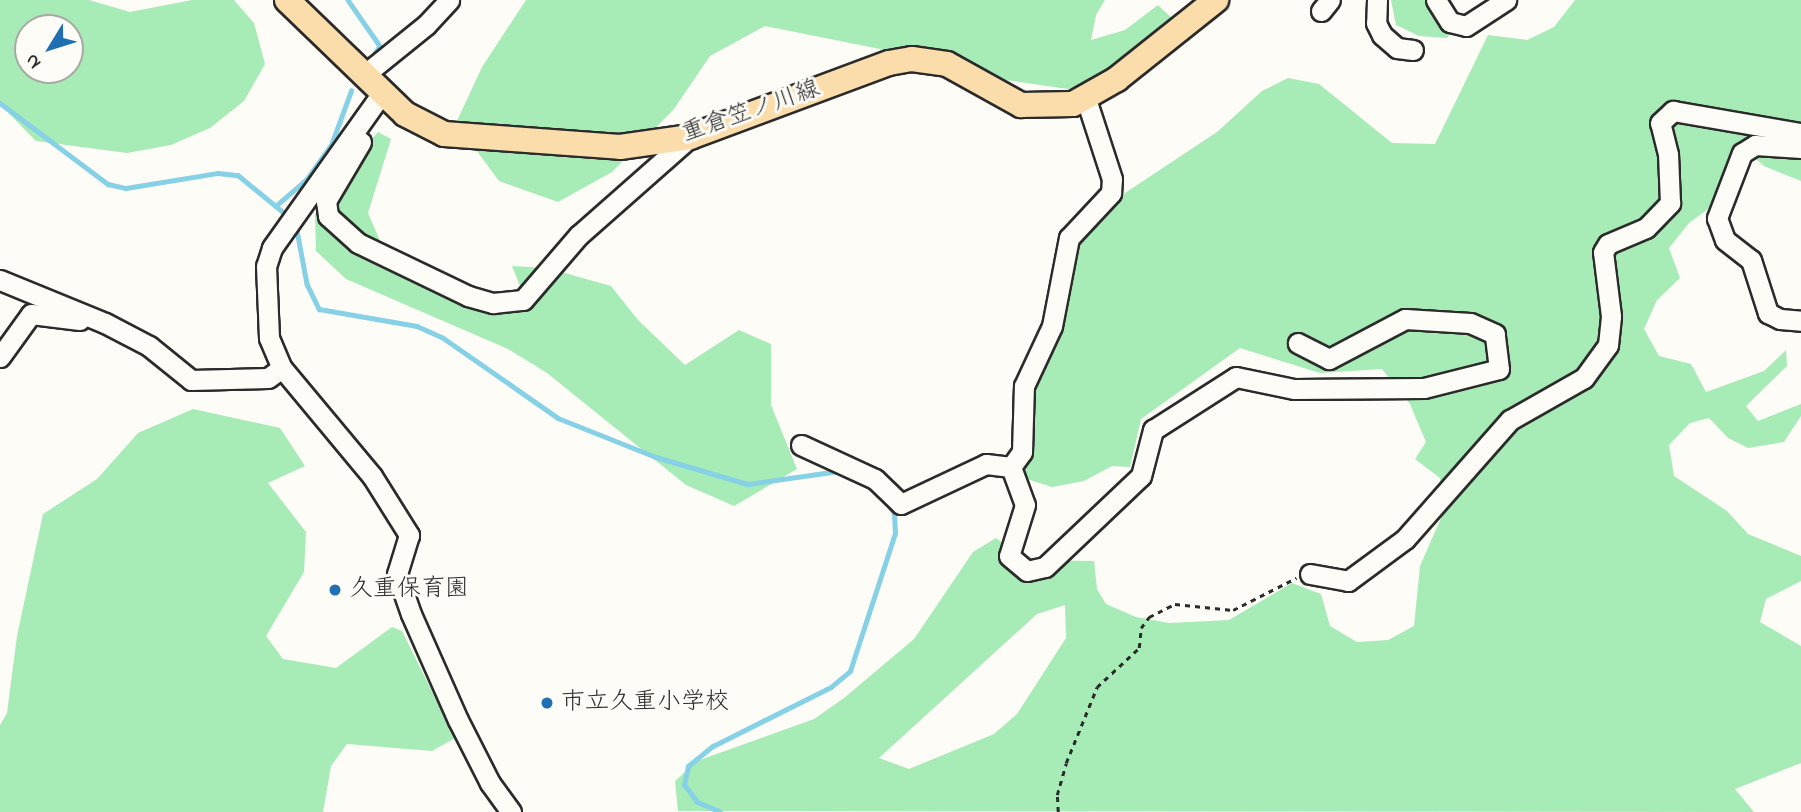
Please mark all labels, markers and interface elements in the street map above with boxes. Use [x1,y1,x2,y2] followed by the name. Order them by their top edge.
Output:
[14,14,84,84] north arrow
[19,48,48,74] text: N
[678,75,824,149] street label: 重倉笠ノ川線
[349,576,469,604] place label: 久重保育園
[327,582,343,598] marker: 久重保育園
[561,689,729,717] place label: 市立久重小学校
[539,695,555,711] marker: 市立久重小学校

